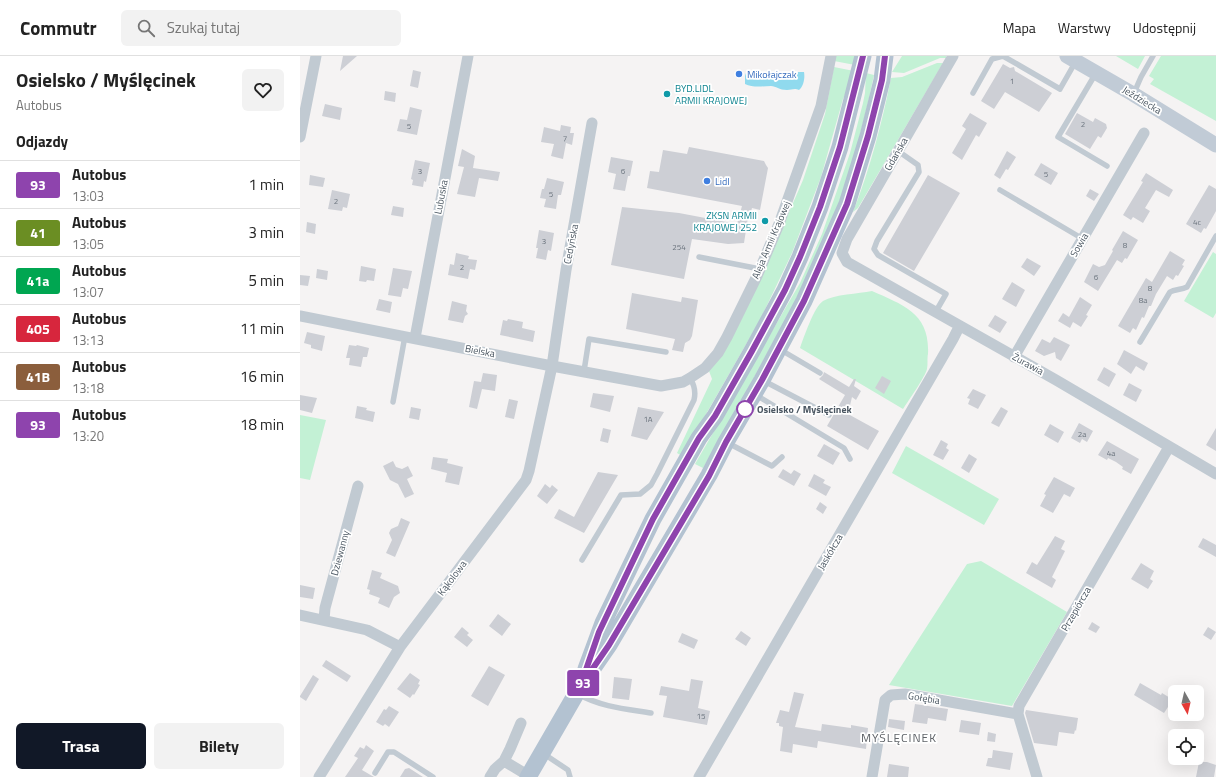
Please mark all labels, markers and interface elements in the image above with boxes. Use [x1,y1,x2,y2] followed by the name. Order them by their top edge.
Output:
[121,10,401,46] search box
[20,13,97,42] text: Commutr
[167,16,240,39] text: Szukaj tutaj
[135,17,157,39] icon: search
[1003,17,1036,38] text: Mapa
[1058,17,1111,38] text: Warstwy
[1133,17,1196,38] text: Udostępnij
[16,65,196,94] text: Osielsko / Myślęcinek
[747,67,797,82] place label: Mikołajczak
[242,69,284,111] button: heart
[734,69,744,79] marker: Mikołajczak
[1010,75,1014,87] house number: 1
[675,81,747,108] place label: BYD.LIDL ARMII KRAJOWEJ
[1120,82,1164,118] street label: Jeździecka
[662,89,672,99] marker: BYD.LIDL ARMII KRAJOWEJ
[16,95,62,115] text: Autobus
[1081,118,1085,130] house number: 2
[407,120,412,132] house number: 5
[16,130,68,153] text: Odjazdy
[563,132,567,144] house number: 7
[880,135,912,173] street label: Gdańska
[72,163,126,186] text: Autobus
[418,165,422,177] house number: 3
[621,165,626,177] house number: 6
[1044,168,1049,180] house number: 5
[248,173,284,196] text: 1 min
[30,174,46,195] text: 93
[715,174,730,189] place label: Lidl
[702,176,712,186] marker: Lidl
[430,178,452,216] street label: Lubuska
[72,186,104,206] text: 13:03
[549,188,554,200] house number: 5
[334,195,338,207] house number: 2
[748,199,794,281] street label: Aleja Armii Krajowej
[694,208,757,235] place label: ZKSN ARMII KRAJOWEJ 252
[72,211,126,234] text: Autobus
[760,216,770,226] marker: ZKSN ARMII KRAJOWEJ 252
[1193,216,1201,228] house number: 4c
[248,221,284,244] text: 3 min
[30,222,46,243] text: 41
[560,223,582,265] street label: Cedyńska
[1066,230,1092,260] street label: Sowia
[72,234,104,254] text: 13:05
[542,235,546,247] house number: 3
[1123,239,1128,251] house number: 8
[672,241,686,253] house number: 254
[72,259,126,282] text: Autobus
[460,261,464,273] house number: 2
[248,269,284,292] text: 5 min
[27,270,49,291] text: 41a
[1094,271,1099,283] house number: 6
[72,282,104,302] text: 13:07
[1148,282,1153,294] house number: 8
[1139,294,1147,306] house number: 8a
[72,307,126,330] text: Autobus
[240,317,284,340] text: 11 min
[26,318,50,339] text: 405
[72,330,104,350] text: 13:13
[464,341,496,361] street label: Bielska
[1010,349,1046,379] street label: Żurawia
[72,355,126,378] text: Autobus
[240,365,284,388] text: 16 min
[26,366,50,387] text: 41B
[72,378,104,398] text: 13:18
[736,400,754,418] marker: Osielsko / Myślęcinek
[757,402,852,417] place label: Osielsko / Myślęcinek
[72,403,126,426] text: Autobus
[240,413,284,436] text: 18 min
[643,413,653,425] house number: 1A
[30,414,46,435] text: 93
[72,426,104,446] text: 13:20
[1078,428,1086,440] house number: 2a
[1107,447,1115,459] house number: 4a
[327,529,353,577] street label: Dziewanny
[814,531,846,573] street label: Jaskółcza
[434,557,470,599] street label: Kąkolowa
[1057,584,1095,634] street label: Przepiórcza
[565,670,601,696] line badge: 93
[575,672,591,693] text: 93
[1168,685,1204,721] north arrow
[1168,685,1204,765] map controls
[907,688,941,708] street label: Gołębia
[697,710,706,722] house number: 15
[16,723,146,769] button: Trasa
[154,723,284,769] button: Bilety
[861,728,937,747] district label: MYŚLĘCINEK
[1168,729,1204,765] button: locate

